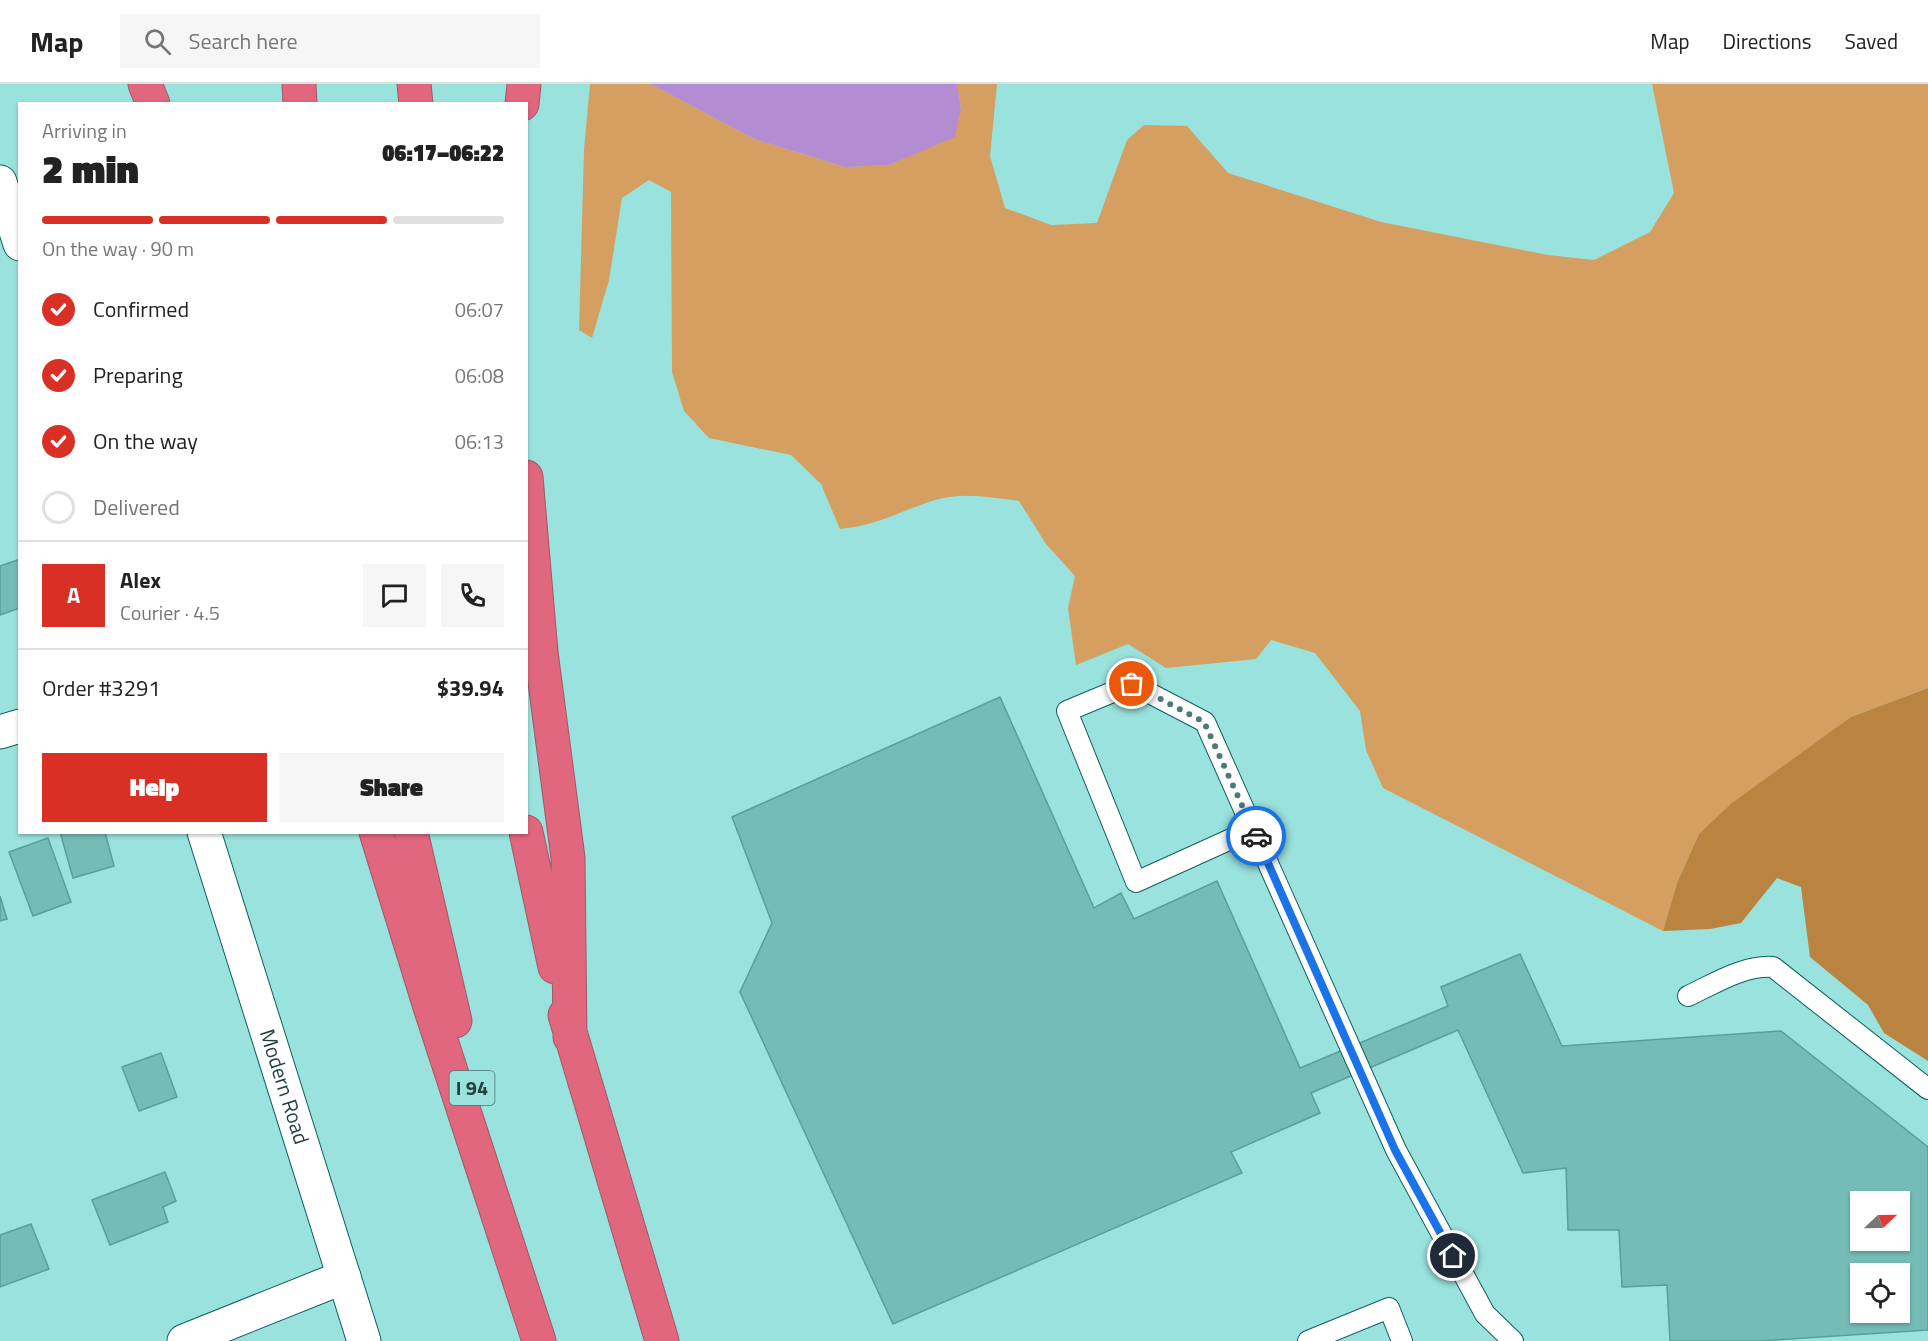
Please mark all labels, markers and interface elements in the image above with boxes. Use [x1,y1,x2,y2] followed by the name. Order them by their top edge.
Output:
[120,14,540,68] search box
[30,20,84,63] text: Map
[189,24,298,58] text: Search here
[141,25,174,58] icon: search
[1650,25,1690,57] text: Map
[1723,25,1812,57] text: Directions
[1845,25,1898,57] text: Saved
[42,115,127,146] text: Arriving in
[382,136,504,170] text: 06:17–06:22
[42,139,139,198] text: 2 min
[42,233,194,264] text: On the way · 90 m
[93,292,189,326] text: Confirmed
[42,293,75,326] icon: check
[455,294,504,325] text: 06:07
[93,358,183,392] text: Preparing
[42,359,75,392] icon: check
[455,360,504,391] text: 06:08
[93,424,198,458] text: On the way
[42,425,75,458] icon: check
[455,426,504,457] text: 06:13
[93,490,180,524] text: Delivered
[120,563,161,597] text: Alex
[363,564,426,627] button: chat
[441,564,504,627] button: phone
[67,578,80,612] text: A
[120,597,220,628] text: Courier · 4.5
[1106,658,1157,709] pin
[1115,667,1148,700] icon: bag
[42,671,161,705] text: Order #3291
[437,671,504,705] text: $39.94
[42,753,267,822] button: Help
[279,753,504,822] button: Share
[1226,806,1286,866] courier
[1240,820,1273,853] icon: car
[252,1025,318,1148] street label: Modern Road
[450,1071,494,1105] road number: I 94
[1850,1191,1910,1251] north arrow
[1850,1191,1910,1323] map controls
[1427,1230,1478,1281] pin
[1436,1239,1469,1272] icon: home
[1850,1263,1910,1323] button: locate

